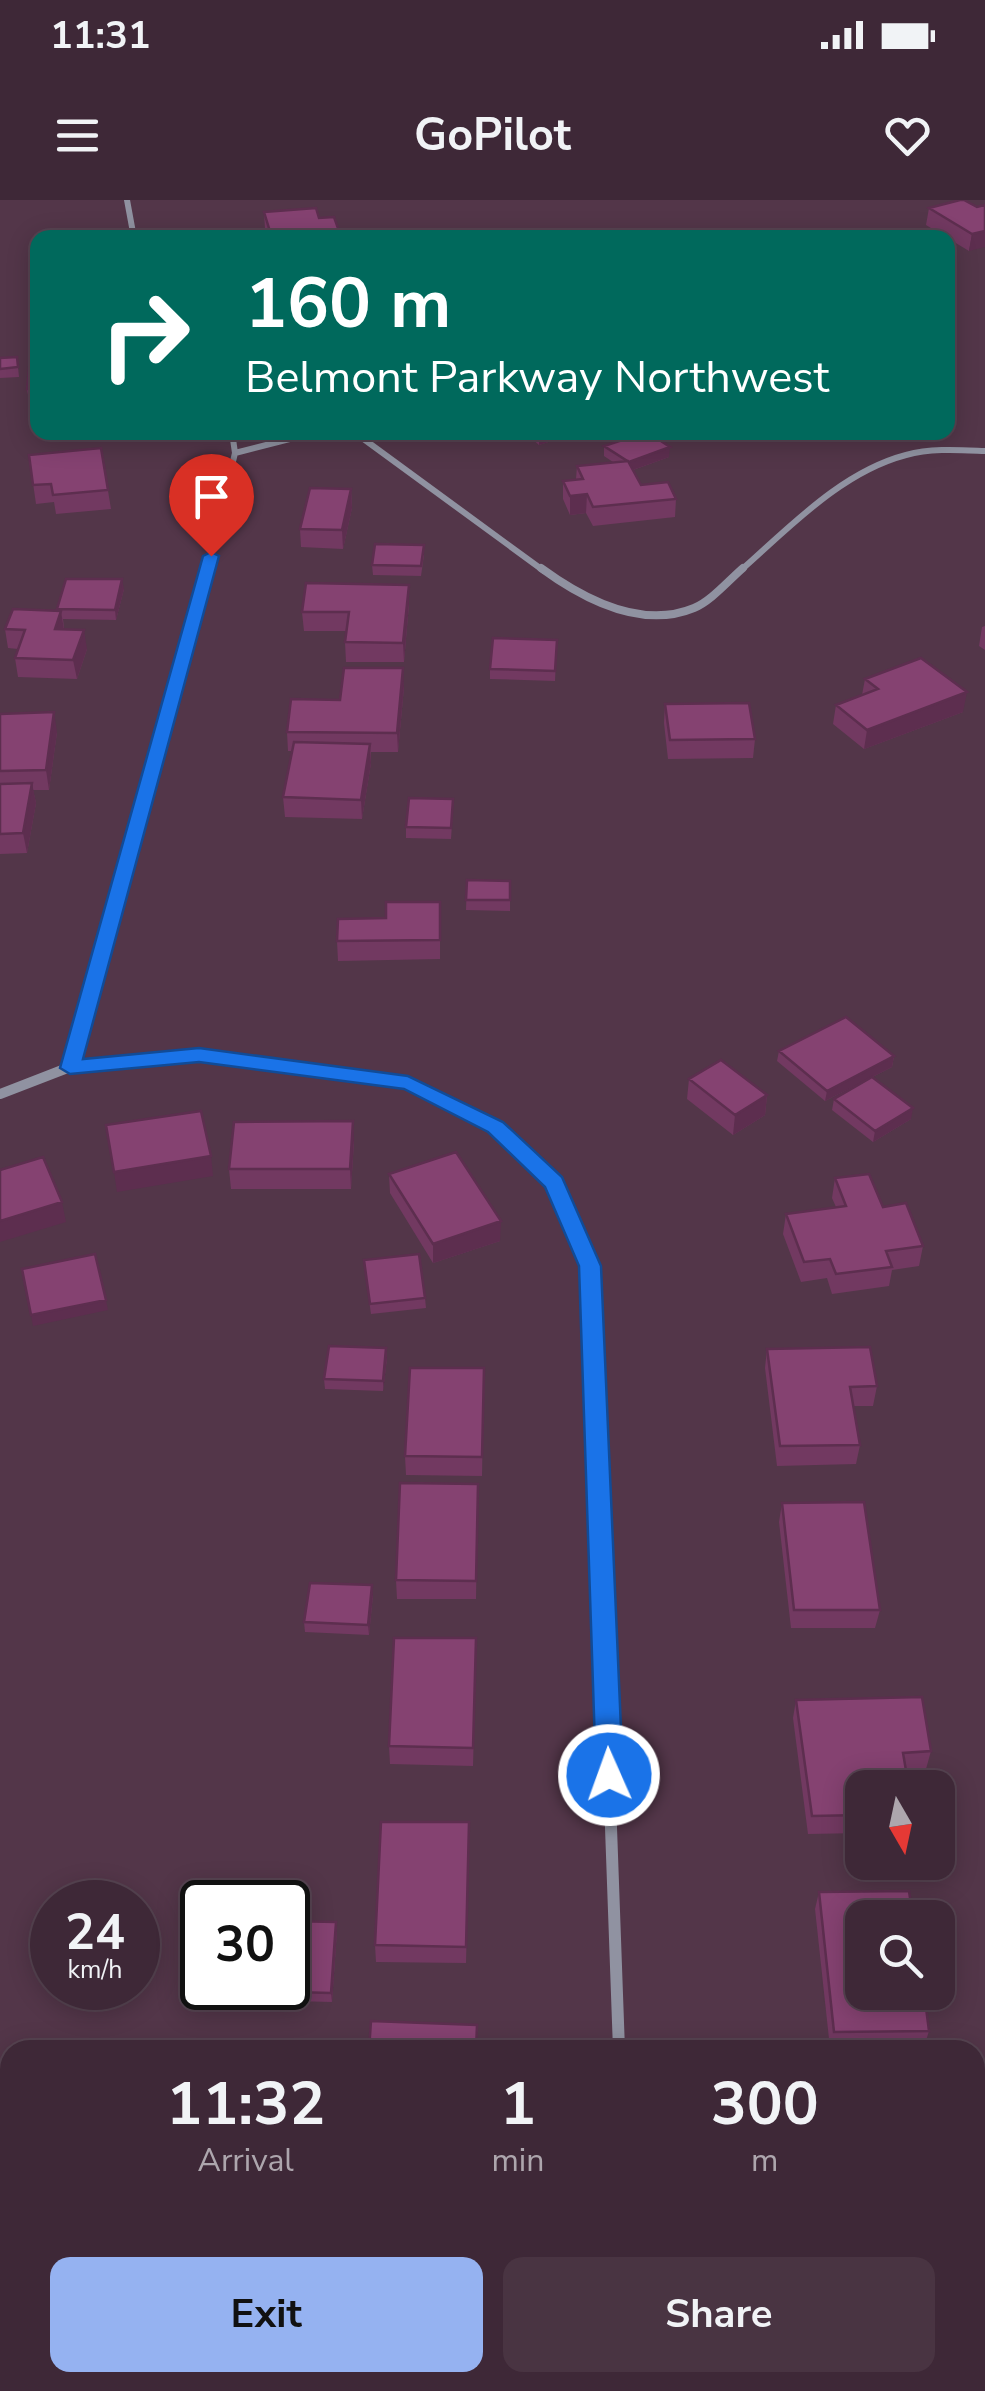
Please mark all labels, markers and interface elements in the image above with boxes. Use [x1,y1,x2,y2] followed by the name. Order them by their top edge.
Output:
[50,10,151,61] text: 11:31
[414,105,571,166] text: GoPilot
[50,108,105,163] icon: menu
[880,108,935,163] icon: heart
[245,256,451,352] text: 160 m
[80,270,210,400] icon: right
[245,347,829,408] text: Belmont Parkway Northwest
[169,454,254,557] pin
[184,469,239,524] icon: arrive
[557,1723,661,1827] position arrow
[845,1770,955,1880] north arrow
[845,1770,955,2010] map controls
[180,1880,310,2010] speed limit sign: 30
[65,1898,125,1967] text: 24
[845,1900,955,2010] button: search
[67,1953,123,1987] text: km/h
[166,2063,325,2145] text: 11:32
[500,2063,536,2145] text: 1
[711,2063,819,2145] text: 300
[198,2139,294,2182] text: Arrival
[491,2139,544,2182] text: min
[751,2139,778,2182] text: m
[50,2257,483,2372] button: Exit
[503,2257,935,2372] button: Share

